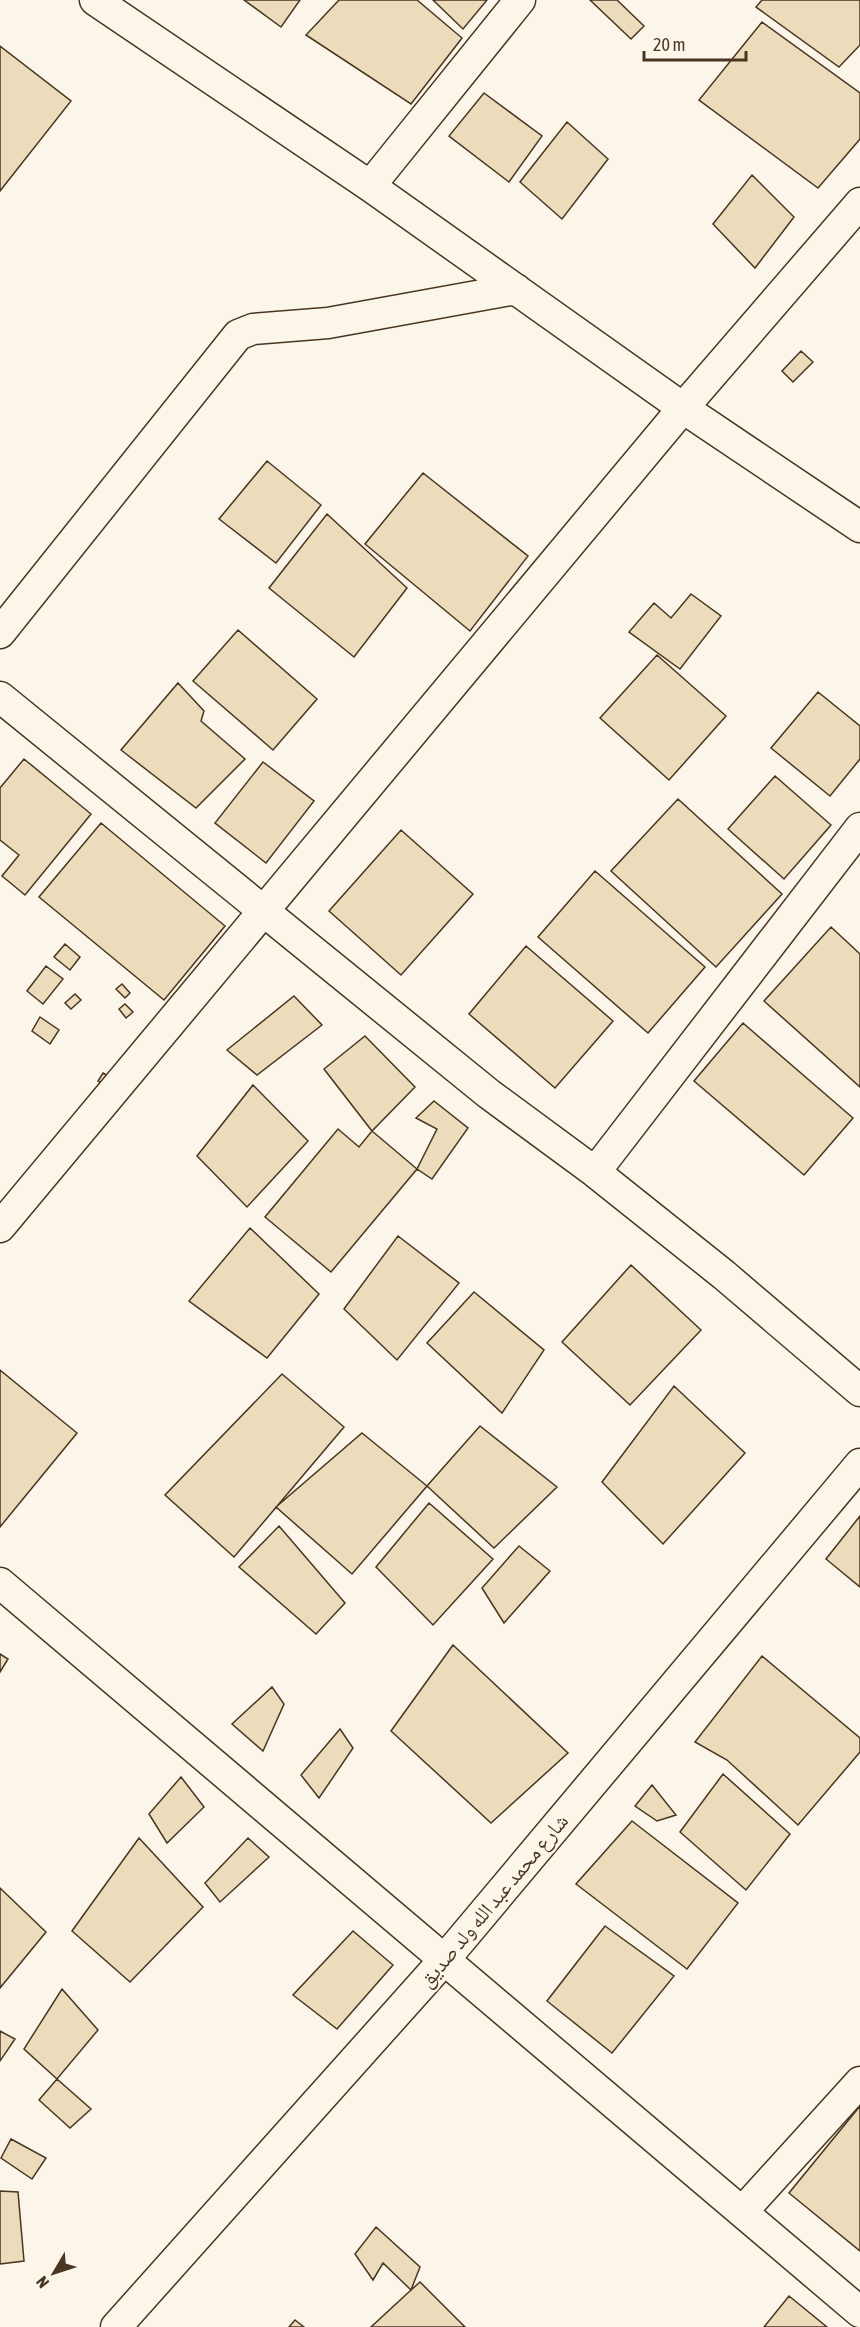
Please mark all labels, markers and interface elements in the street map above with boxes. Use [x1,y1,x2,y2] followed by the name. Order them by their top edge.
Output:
[644,24,746,62] scale bar
[653,34,685,55] text: 20 m
[414,1809,574,1993] street label: شارع محمد عبد الله ولد صديق
[24,2243,84,2303] north arrow
[32,2273,52,2292] text: N

